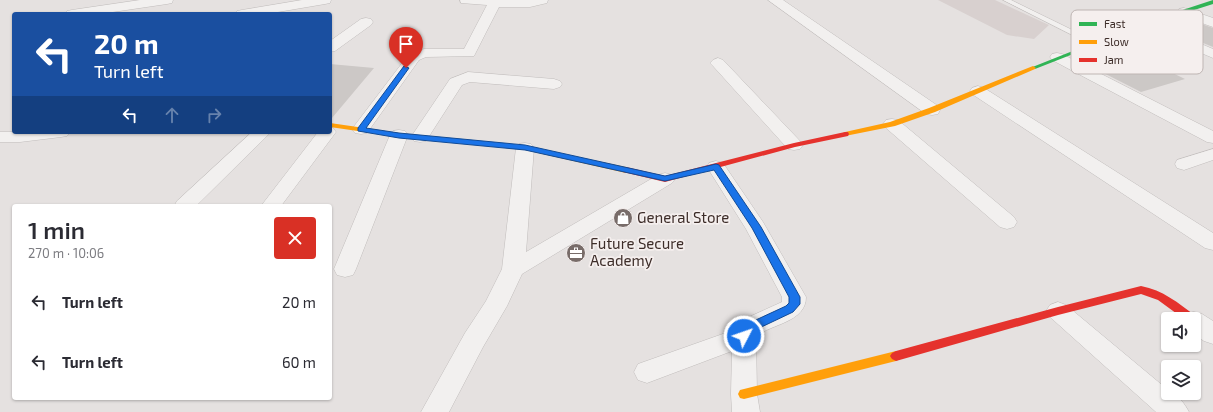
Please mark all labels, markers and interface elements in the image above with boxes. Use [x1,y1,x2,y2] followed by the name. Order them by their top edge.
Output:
[1071,10,1203,74] legend
[1104,17,1126,30] text: Fast
[94,26,159,60] text: 20 m
[389,27,423,68] pin
[28,28,80,80] icon: left
[395,33,417,55] icon: arrive
[1104,35,1129,48] text: Slow
[1104,53,1123,66] text: Jam
[94,60,164,82] text: Turn left
[119,104,141,126] icon: left
[161,104,183,126] icon: ahead
[203,104,225,126] icon: right
[612,207,634,229] shop icon: General Store
[637,208,729,226] place label: General Store
[28,215,85,244] text: 1 min
[274,217,316,259] button: close
[590,234,684,269] place label: Future Secure Academy
[565,242,587,264] office icon: Future Secure Academy
[28,245,104,261] text: 270 m · 10:06
[28,291,50,313] icon: left
[62,293,123,311] text: Turn left
[282,293,316,311] text: 20 m
[1161,312,1201,400] map controls
[1161,312,1201,352] button: sound
[723,315,765,357] position arrow
[28,351,50,373] icon: left
[62,353,123,371] text: Turn left
[282,353,316,371] text: 60 m
[1161,360,1201,400] button: layers

